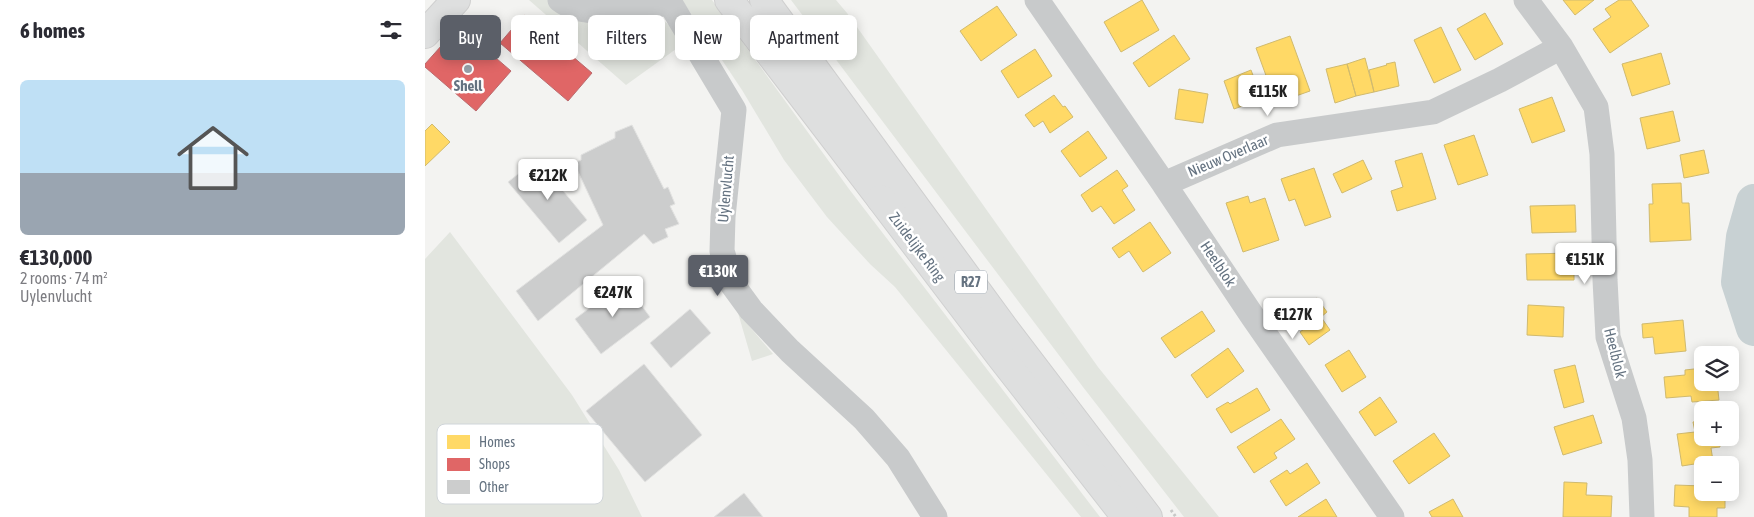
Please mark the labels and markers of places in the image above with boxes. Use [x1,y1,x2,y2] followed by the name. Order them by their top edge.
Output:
[462,63,474,75] marker: Shell
[1233,74,1303,117] pin: €115K
[454,77,483,94] place label: Shell
[513,158,583,201] pin: €212K
[1550,242,1620,285] pin: €151K
[683,254,753,297] pin: €130K
[578,276,648,318] pin: €247K
[1258,298,1328,340] pin: €127K

